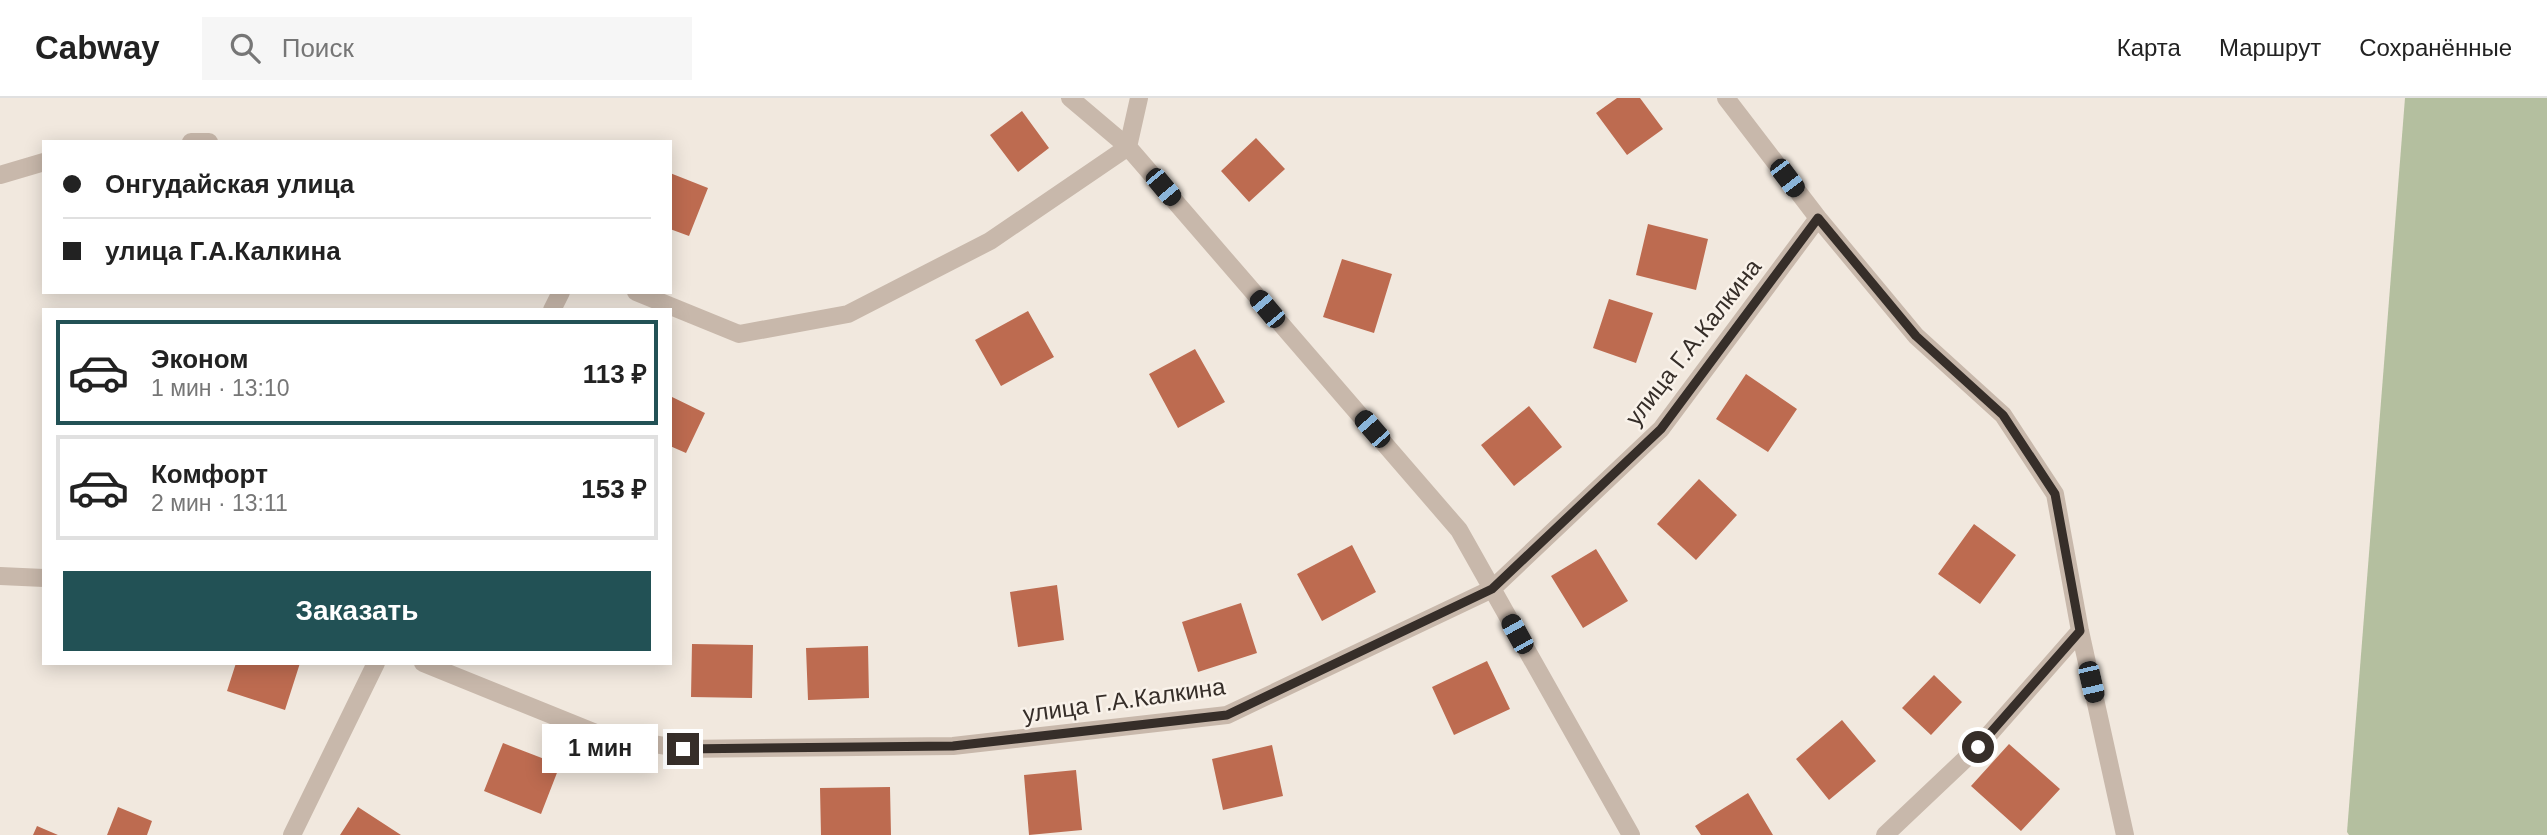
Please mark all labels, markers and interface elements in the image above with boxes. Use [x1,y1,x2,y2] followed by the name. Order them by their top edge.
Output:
[202,17,692,80] search box
[35,29,160,66] text: Cabway
[226,29,264,67] icon: search
[282,33,354,63] text: Поиск
[2117,34,2181,61] text: Карта
[2219,34,2321,61] text: Маршрут
[2359,34,2512,61] text: Сохранённые
[1766,155,1809,201] car
[1142,164,1185,210] car
[105,169,354,199] text: Онгудайская улица
[105,236,341,266] text: улица Г.А.Калкина
[1620,253,1767,431] street label: улица Г.А.Калкина
[1246,286,1289,332] car
[67,341,130,404] icon: car
[151,344,249,374] text: Эконом
[583,359,647,389] text: 113 ₽
[151,375,290,401] text: 1 мин · 13:10
[1351,406,1394,452] car
[67,456,130,519] icon: car
[151,459,268,489] text: Комфорт
[581,474,647,504] text: 153 ₽
[151,490,288,516] text: 2 мин · 13:11
[63,571,651,651] button: Заказать
[1498,611,1537,657] car
[2077,659,2106,705] car
[1021,672,1227,728] street label: улица Г.А.Калкина
[543,724,658,774] callout: 1 мин
[1962,731,1994,763] route start
[667,733,699,765] route end
[568,735,632,761] text: 1 мин

